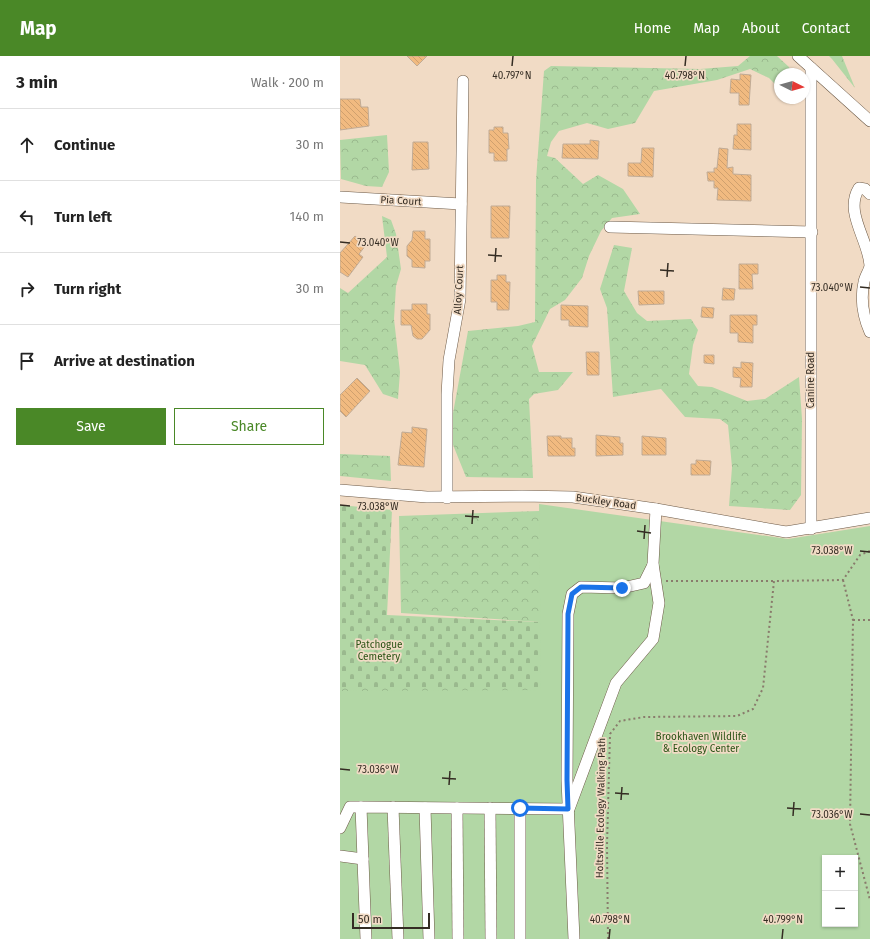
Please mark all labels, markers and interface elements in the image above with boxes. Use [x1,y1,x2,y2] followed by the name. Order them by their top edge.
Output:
[20,17,57,40] text: Map
[634,20,671,37] text: Home
[693,20,720,37] text: Map
[742,20,780,37] text: About
[802,20,850,37] text: Contact
[774,68,810,104] north arrow
[492,70,532,82] text: 40.797°N
[665,70,705,82] text: 40.798°N
[16,72,58,93] text: 3 min
[251,75,324,90] text: Walk · 200 m
[16,134,38,156] icon: ahead
[54,136,115,154] text: Continue
[296,137,324,152] text: 30 m
[380,194,422,208] street label: Pia Court
[16,206,38,228] icon: left
[54,208,112,226] text: Turn left
[290,209,324,224] text: 140 m
[357,237,400,249] text: 73.040°W
[452,265,466,315] street label: Alloy Court
[16,278,38,300] icon: right
[54,280,121,298] text: Turn right
[296,281,324,296] text: 30 m
[811,282,854,294] text: 73.040°W
[16,350,38,372] icon: arrive
[54,352,195,370] text: Arrive at destination
[805,352,817,408] street label: Canine Road
[16,408,166,445] button: Save
[174,408,324,445] button: Share
[575,492,637,512] street label: Buckley Road
[357,501,399,513] text: 73.038°W
[811,545,853,557] text: 73.038°W
[613,579,631,597] route end
[355,639,403,663] park label: Patchogue Cemetery
[656,731,746,755] park label: Brookhaven Wildlife & Ecology Center
[594,738,608,878] street label: Holtsville Ecology Walking Path
[358,764,399,776] text: 73.036°W
[511,799,529,817] route start
[812,809,853,821] text: 73.036°W
[822,855,858,927] map controls
[822,855,858,891] button: +
[822,891,858,927] button: −
[352,911,430,930] scale bar
[358,913,382,926] text: 50 m
[590,914,630,926] text: 40.798°N
[763,914,803,926] text: 40.799°N

